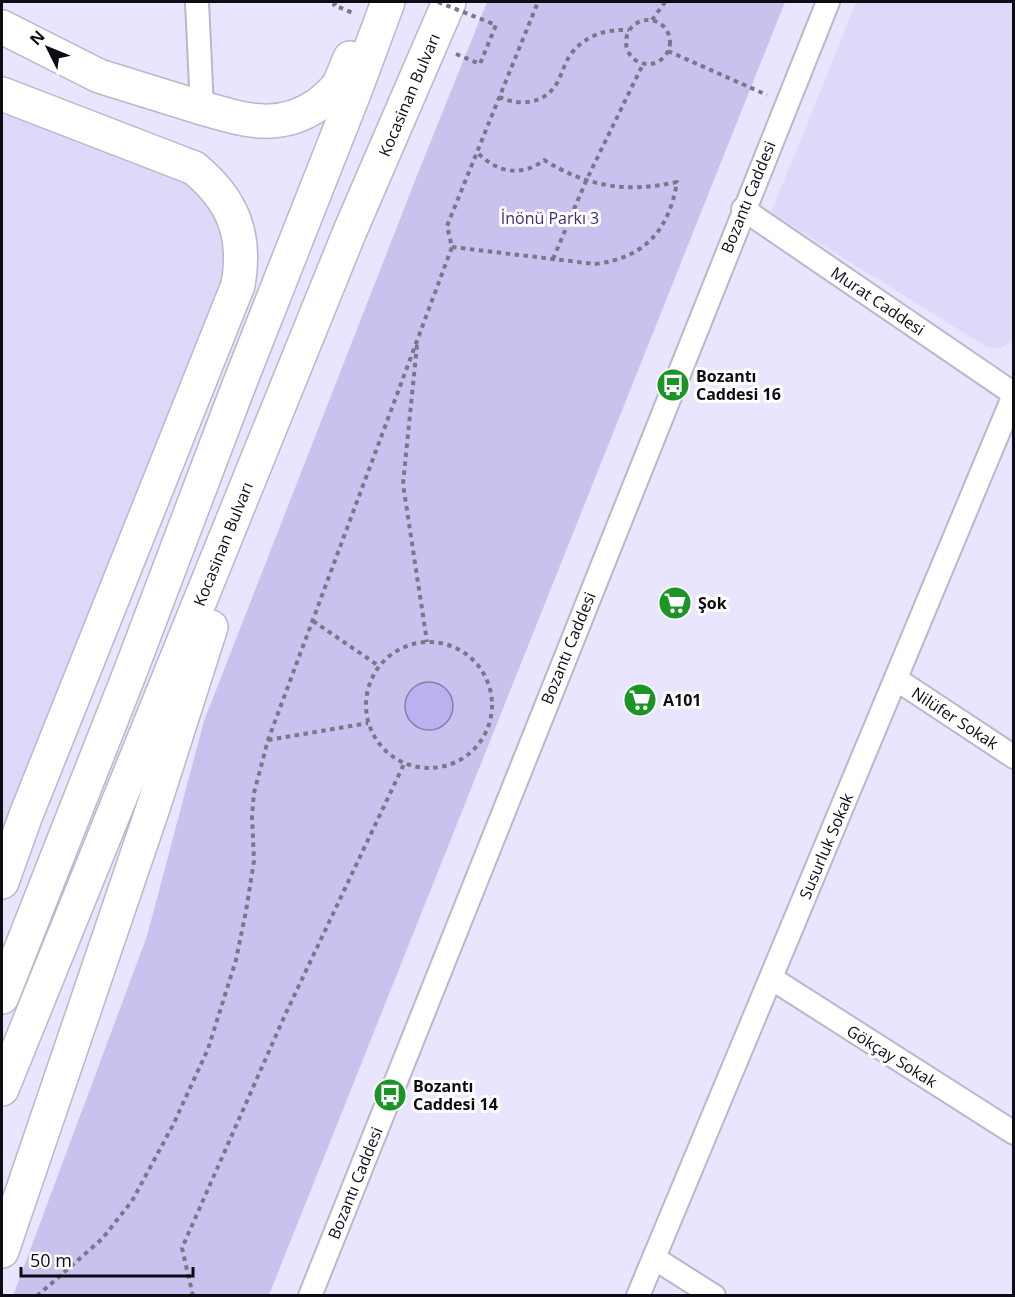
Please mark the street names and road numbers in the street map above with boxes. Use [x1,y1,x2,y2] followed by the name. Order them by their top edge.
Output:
[373,30,445,160] street label: Kocasinan Bulvarı
[715,138,781,256] street label: Bozantı Caddesi
[827,261,929,341] street label: Murat Caddesi
[188,479,258,609] street label: Kocasinan Bulvarı
[535,589,601,707] street label: Bozantı Caddesi
[907,682,1003,755] street label: Nilüfer Sokak
[794,789,858,902] street label: Susurluk Sokak
[843,1020,942,1093] street label: Gökçay Sokak
[322,1124,388,1242] street label: Bozantı Caddesi

